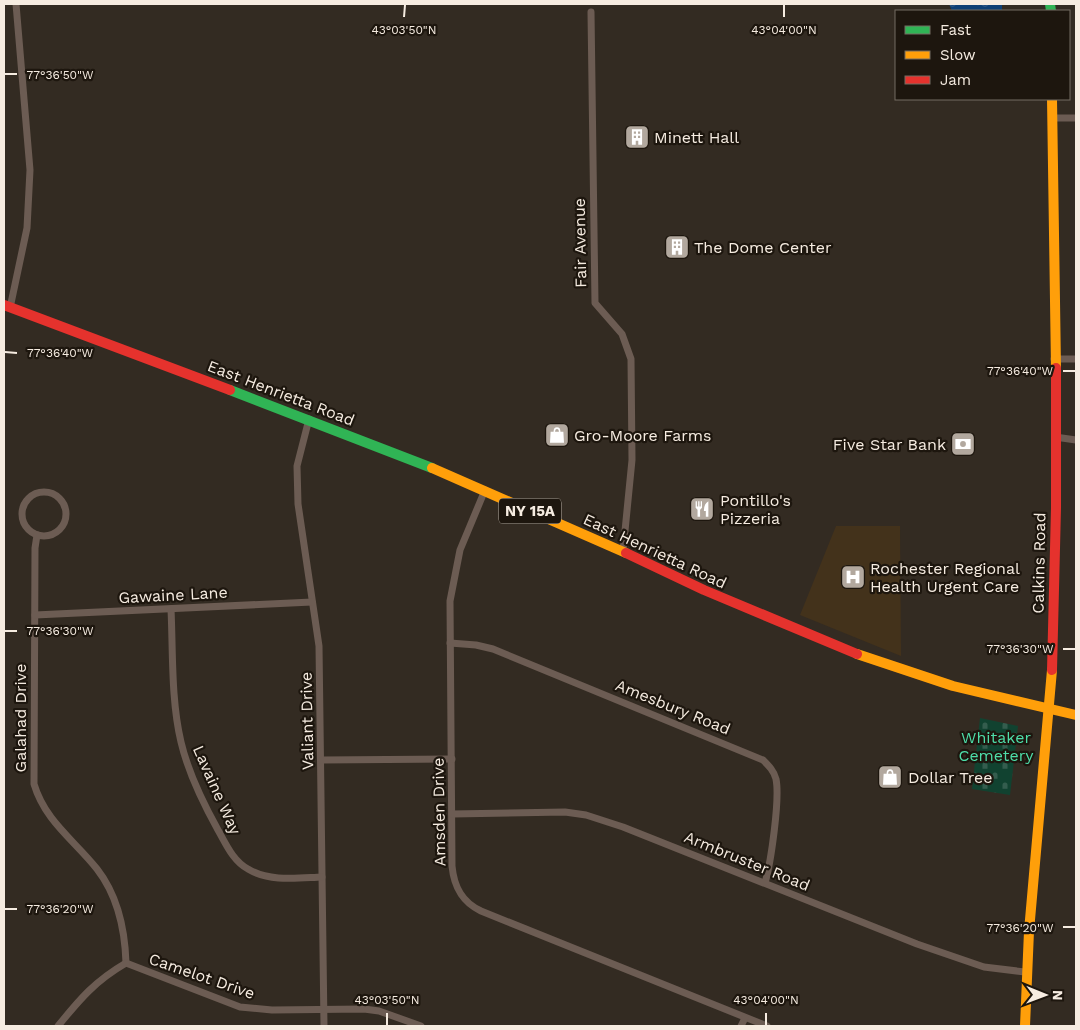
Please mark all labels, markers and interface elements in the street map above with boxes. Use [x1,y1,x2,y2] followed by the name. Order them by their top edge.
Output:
[895,10,1070,100] legend
[940,21,972,39] text: Fast
[372,23,436,37] text: 43°03'50"N
[751,23,817,37] text: 43°04'00"N
[940,46,976,64] text: Slow
[27,68,94,82] text: 77°36'50"W
[940,71,971,89] text: Jam
[624,124,650,150] building icon: Minett Hall
[654,128,739,147] place label: Minett Hall
[570,198,590,288] street label: Fair Avenue
[664,234,690,260] building icon: The Dome Center
[694,238,832,257] place label: The Dome Center
[27,346,94,360] text: 77°36'40"W
[205,356,357,430] street label: East Henrietta Road
[987,364,1054,378] text: 77°36'40"W
[544,422,570,448] shop icon: Gro-Moore Farms
[574,426,712,445] place label: Gro-Moore Farms
[950,431,976,457] bank icon: Five Star Bank
[833,435,946,454] place label: Five Star Bank
[720,491,791,528] place label: Pontillo's Pizzeria
[689,496,715,522] restaurant icon: Pontillo's Pizzeria
[499,498,561,524] road number: NY 15A
[580,509,730,593] street label: East Henrietta Road
[1029,512,1049,614] street label: Calkins Road
[870,559,1020,596] place label: Rochester Regional Health Urgent Care
[840,564,866,590] hospital icon: Rochester Regional Health Urgent Care
[118,583,228,607] street label: Gawaine Lane
[27,624,94,638] text: 77°36'30"W
[987,642,1054,656] text: 77°36'30"W
[11,664,30,772] street label: Galahad Drive
[297,672,317,770] street label: Valiant Drive
[613,675,733,739] street label: Amesbury Road
[958,728,1034,765] park label: Whitaker Cemetery
[189,742,245,838] street label: Lavaine Way
[429,758,449,866] street label: Amsden Drive
[877,764,903,790] shop icon: Dollar Tree
[908,768,992,787] place label: Dollar Tree
[681,827,813,895] street label: Armbruster Road
[27,902,94,916] text: 77°36'20"W
[987,921,1054,935] text: 77°36'20"W
[147,949,257,1003] street label: Camelot Drive
[1020,970,1070,1020] north arrow
[1050,990,1066,1001] text: N
[355,993,419,1007] text: 43°03'50"N
[733,993,799,1007] text: 43°04'00"N

